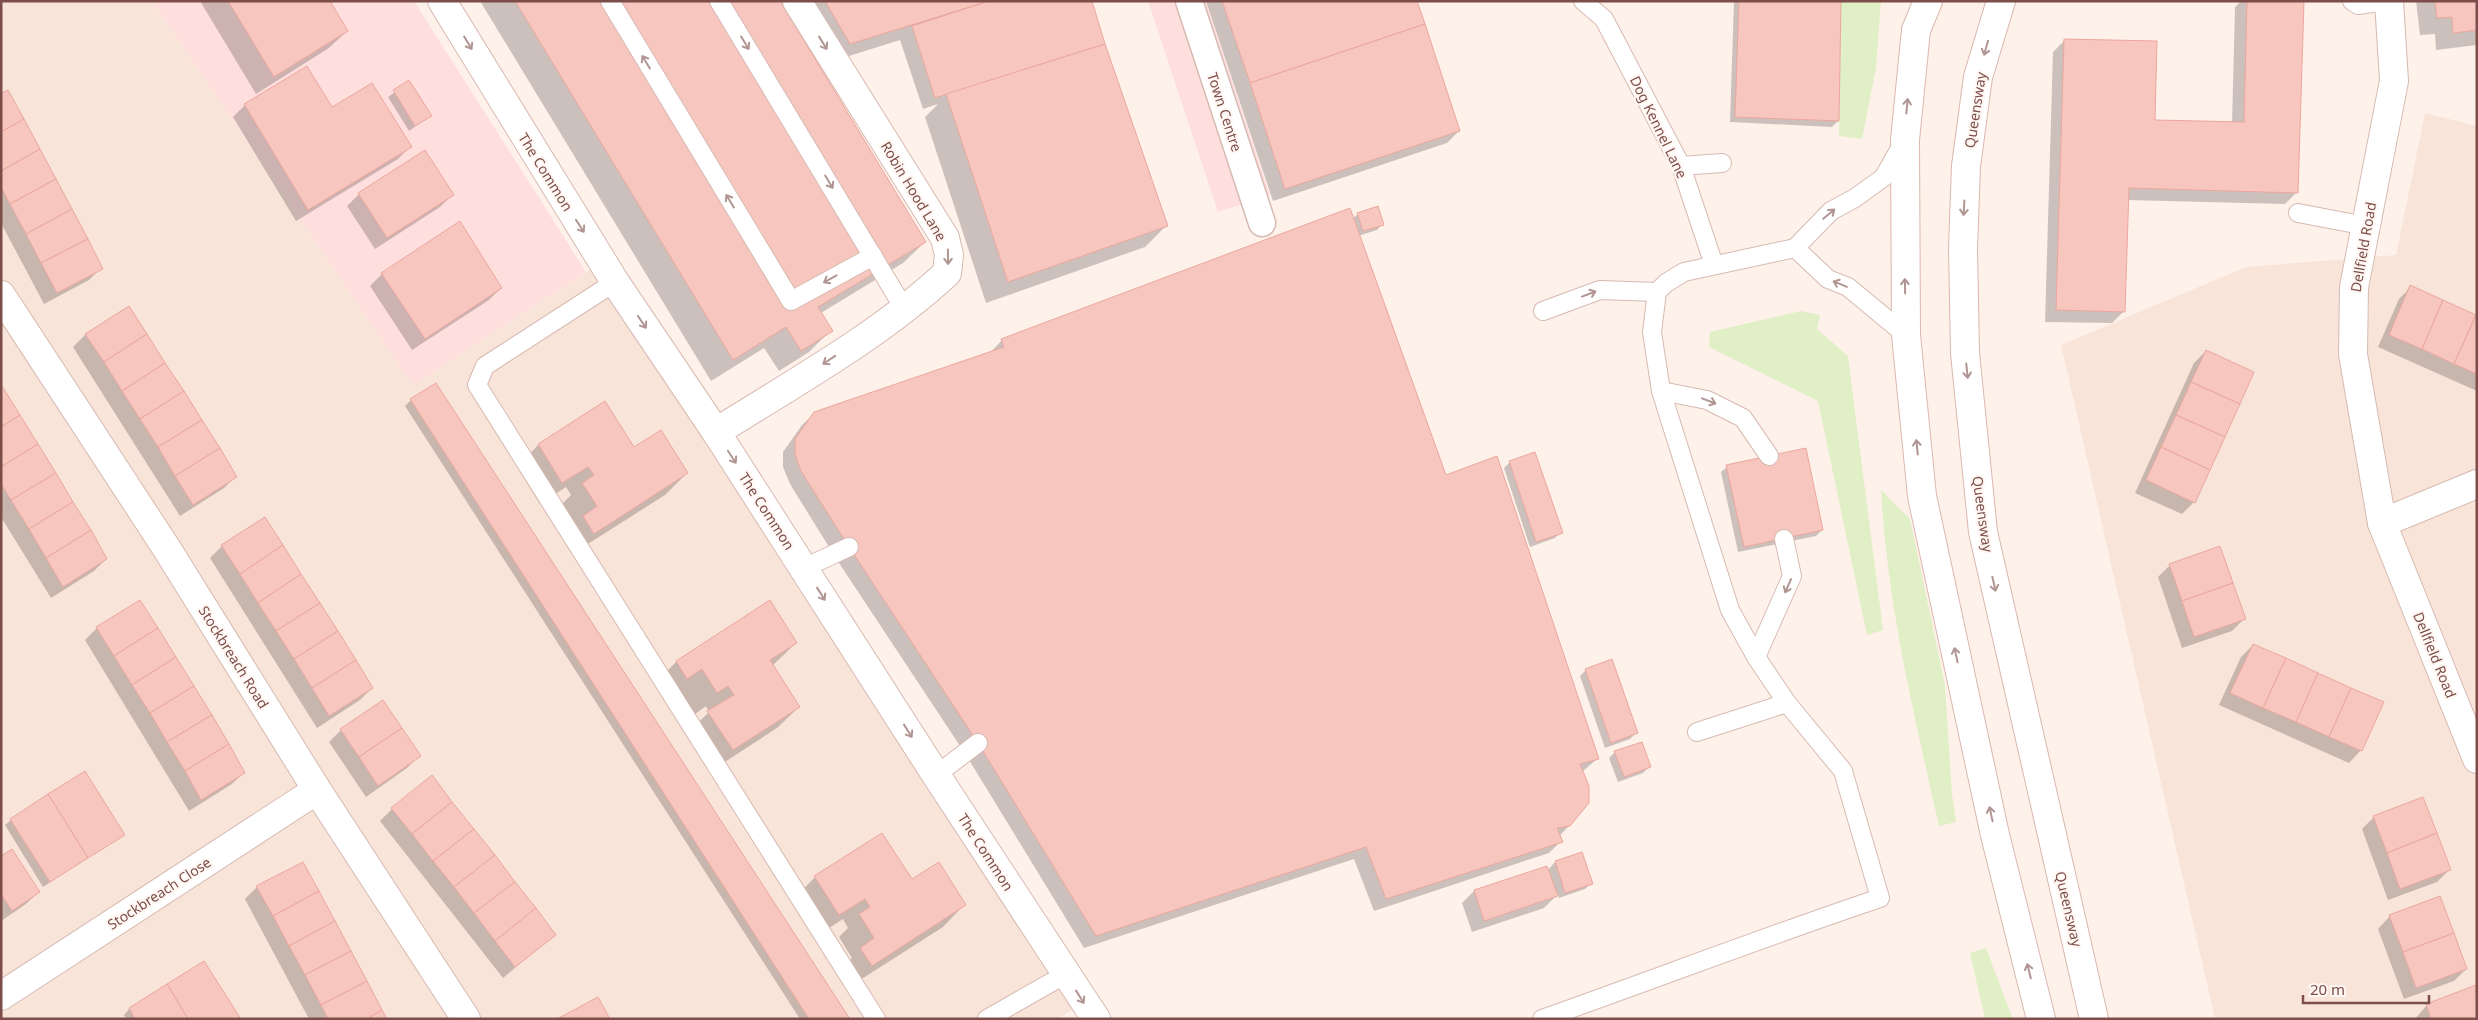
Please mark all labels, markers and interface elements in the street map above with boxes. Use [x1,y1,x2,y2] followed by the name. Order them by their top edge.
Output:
[463,35,473,49] one-way arrow
[818,35,828,49] one-way arrow
[739,36,750,50] one-way arrow
[1981,39,1991,55] one-way arrow
[640,55,650,69] one-way arrow
[1203,70,1247,154] street label: Town Centre
[1960,70,1991,149] street label: Queensway
[1626,73,1692,181] street label: Dog Kennel Lane
[1902,99,1912,115] one-way arrow
[514,129,578,215] street label: The Common
[877,138,951,244] street label: Robin Hood Lane
[824,175,834,189] one-way arrow
[725,194,735,208] one-way arrow
[1960,200,1969,216] one-way arrow
[2346,200,2380,294] street label: Dellfield Road
[1822,208,1835,219] one-way arrow
[575,219,585,233] one-way arrow
[943,249,952,265] one-way arrow
[823,274,838,284] one-way arrow
[1833,278,1848,288] one-way arrow
[1900,279,1910,295] one-way arrow
[1581,289,1596,298] one-way arrow
[637,315,647,329] one-way arrow
[823,355,837,365] one-way arrow
[1962,362,1971,378] one-way arrow
[1701,397,1716,407] one-way arrow
[1912,440,1922,456] one-way arrow
[728,450,738,464] one-way arrow
[735,469,799,553] street label: The Common
[1968,475,1998,554] street label: Queensway
[1990,575,2000,591] one-way arrow
[1782,578,1792,593] one-way arrow
[816,586,826,600] one-way arrow
[195,602,273,712] street label: Stockbreach Road
[2409,609,2461,701] street label: Dellfield Road
[1951,647,1961,663] one-way arrow
[902,724,913,738] one-way arrow
[1985,806,1995,822] one-way arrow
[954,810,1018,894] street label: The Common
[104,852,215,934] street label: Stockbreach Close
[2051,869,2087,949] street label: Queensway
[2024,964,2033,980] one-way arrow
[2303,972,2429,1004] scale bar
[2310,979,2345,999] text: 20 m
[1076,990,1086,1004] one-way arrow

